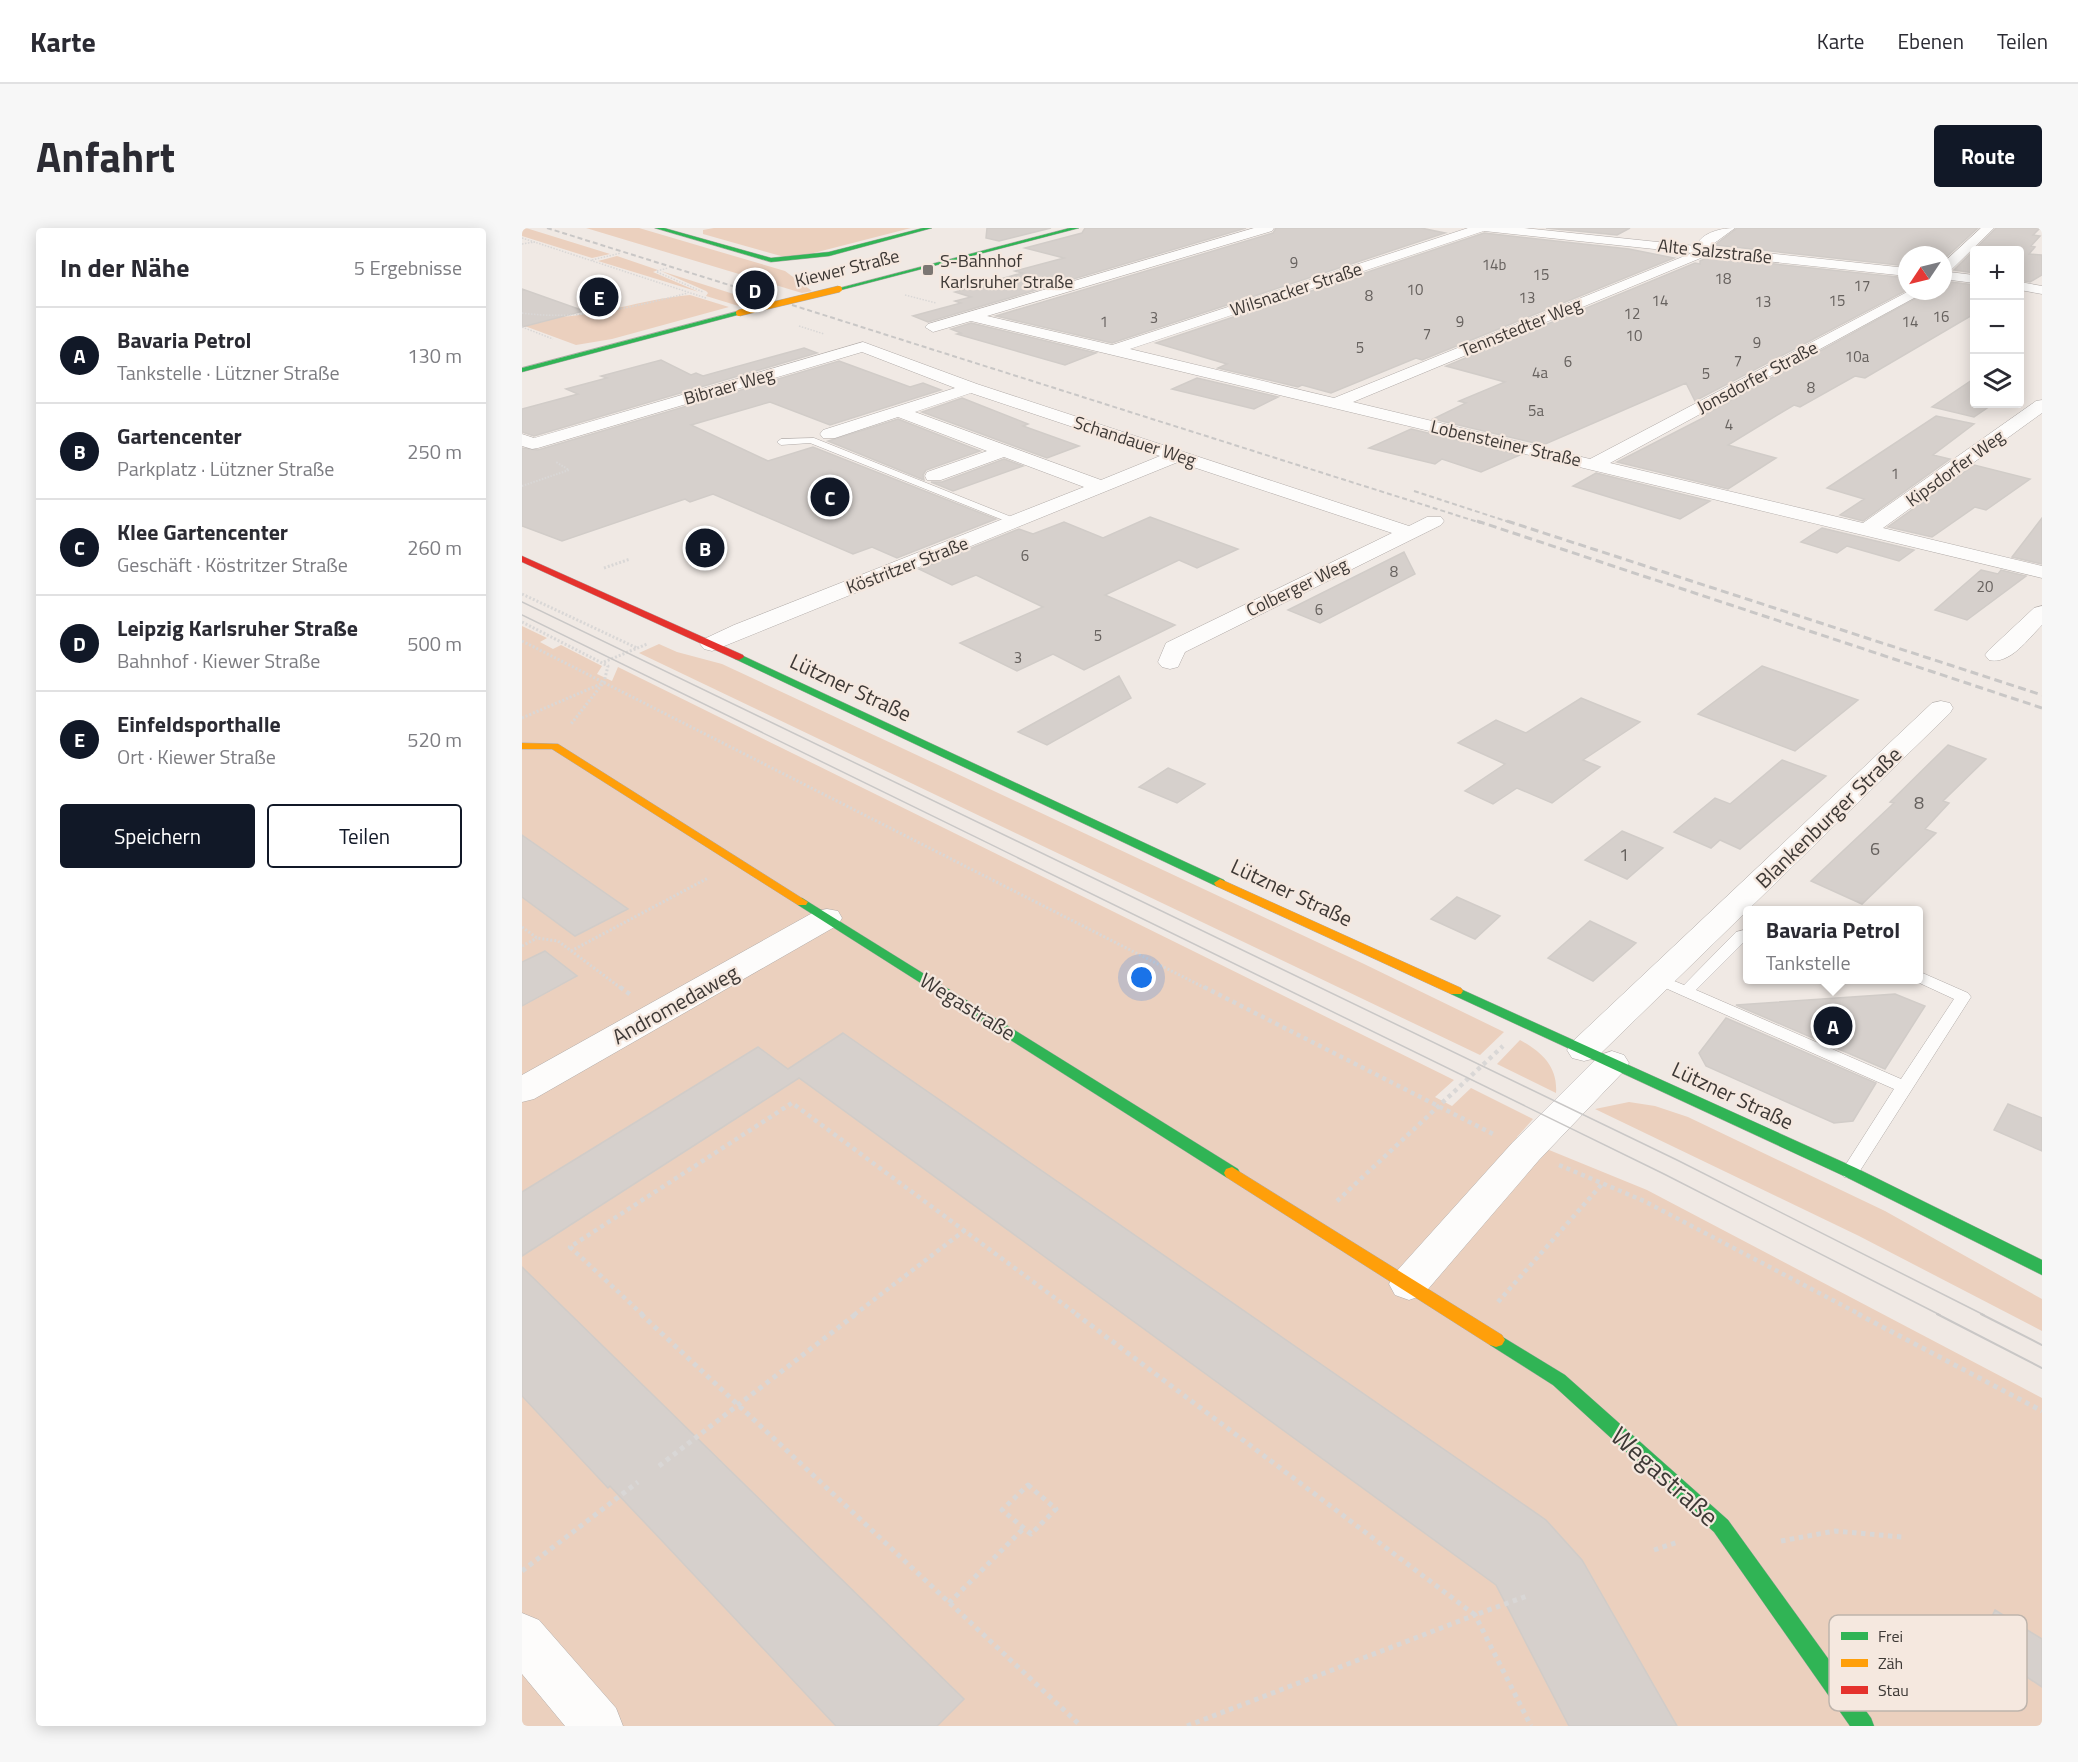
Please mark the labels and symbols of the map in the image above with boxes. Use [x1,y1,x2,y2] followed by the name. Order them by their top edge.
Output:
[1657,232,1773,270] street label: Alte Salzstraße
[792,242,902,294] street label: Kiewer Straße
[1898,246,1952,300] north arrow
[940,247,1073,295] place label: S-Bahnhof Karlsruher Straße
[1290,251,1298,274] house number: 9
[1482,253,1506,276] house number: 14b
[1227,255,1365,323] street label: Wilsnacker Straße
[921,263,935,277] marker: S-Bahnhof Karlsruher Straße
[1533,263,1549,286] house number: 15
[1715,267,1731,290] house number: 18
[736,268,774,312] pin: D
[580,274,619,320] pin: E
[1854,274,1870,297] house number: 17
[1407,278,1423,301] house number: 10
[1365,284,1373,307] house number: 8
[1519,286,1535,309] house number: 13
[1652,289,1668,312] house number: 14
[1829,289,1845,312] house number: 15
[1456,290,1586,364] street label: Tennstedter Weg
[1755,290,1771,313] house number: 13
[1624,302,1640,325] house number: 12
[1933,305,1949,328] house number: 16
[1150,306,1158,329] house number: 3
[1100,310,1108,333] house number: 1
[1456,310,1464,333] house number: 9
[1902,310,1918,333] house number: 14
[1423,322,1431,345] house number: 7
[1626,324,1642,347] house number: 10
[1753,331,1761,354] house number: 9
[1692,334,1822,420] street label: Jonsdorfer Straße
[1356,336,1364,359] house number: 5
[1845,345,1870,368] house number: 10a
[1734,349,1742,372] house number: 7
[1564,350,1572,373] house number: 6
[681,360,777,412] street label: Bibraer Weg
[1532,361,1548,384] house number: 4a
[1702,362,1710,385] house number: 5
[1807,376,1815,399] house number: 8
[1528,399,1544,422] house number: 5a
[1070,408,1200,474] street label: Schandauer Weg
[1428,413,1584,473] street label: Lobensteiner Straße
[1725,413,1733,436] house number: 4
[1900,423,2010,513] street label: Kipsdorfer Weg
[1891,462,1899,485] house number: 1
[810,474,850,520] pin: C
[686,526,724,570] pin: B
[842,529,972,601] street label: Köstritzer Straße
[1021,544,1029,567] house number: 6
[1241,551,1353,623] street label: Colberger Weg
[1390,560,1398,583] house number: 8
[1977,575,1993,598] house number: 20
[1315,598,1323,621] house number: 6
[1094,624,1102,647] house number: 5
[785,645,917,729] street label: Lützner Straße
[1014,646,1022,669] house number: 3
[1748,738,1908,896] street label: Blankenburger Straße
[1914,789,1924,816] house number: 8
[1870,835,1880,862] house number: 6
[1619,841,1629,868] house number: 1
[1226,850,1358,934] street label: Lützner Straße
[606,956,744,1052] street label: Andromedaweg
[1127,963,1156,992] your location
[914,964,1022,1048] street label: Wegastraße
[1814,1004,1852,1048] pin: A
[1667,1053,1799,1137] street label: Lützner Straße
[1602,1417,1728,1535] street label: Wegastraße
[1829,1615,2027,1711] legend
[1878,1624,1903,1648] text: Frei
[1878,1651,1903,1675] text: Zäh
[1878,1678,1909,1702] text: Stau

